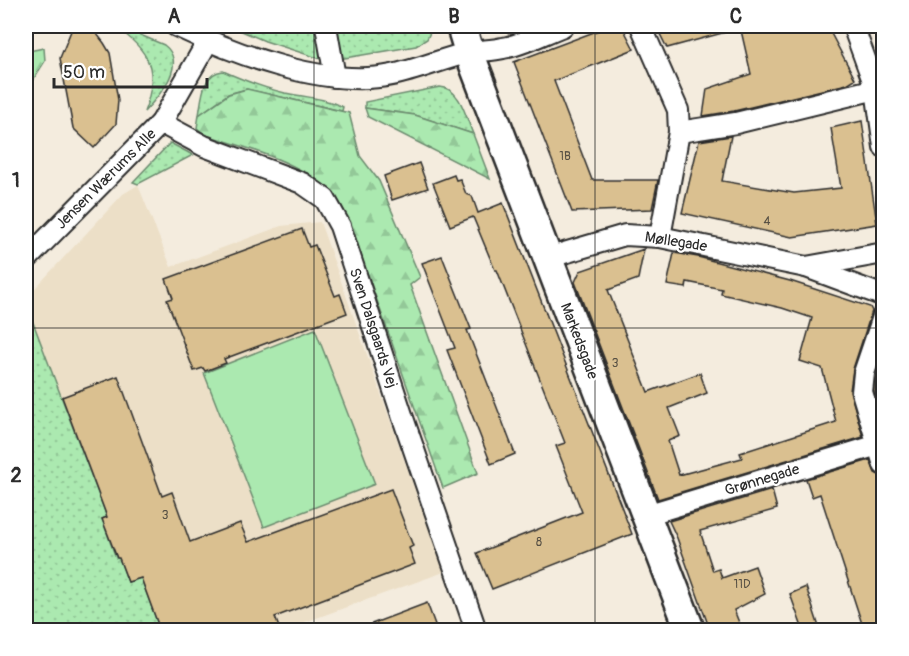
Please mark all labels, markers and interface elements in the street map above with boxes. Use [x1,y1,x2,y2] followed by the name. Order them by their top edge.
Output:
[168,4,181,29] text: A
[448,4,460,29] text: B
[730,4,742,29] text: C
[54,51,207,89] scale bar
[63,61,105,84] text: 50 m
[52,124,161,233] street label: Jensen Wærums Alle
[559,149,571,164] house number: 1B
[12,168,20,193] text: 1
[764,214,771,229] house number: 4
[643,228,709,256] street label: Møllegade
[345,266,401,390] street label: Sven Dalsgaards Vej
[556,300,602,382] street label: Markedsgade
[612,356,619,371] house number: 3
[722,459,802,500] street label: Grønnegade
[10,463,22,488] text: 2
[162,508,169,523] house number: 3
[536,535,542,550] house number: 8
[734,577,751,592] house number: 11D

